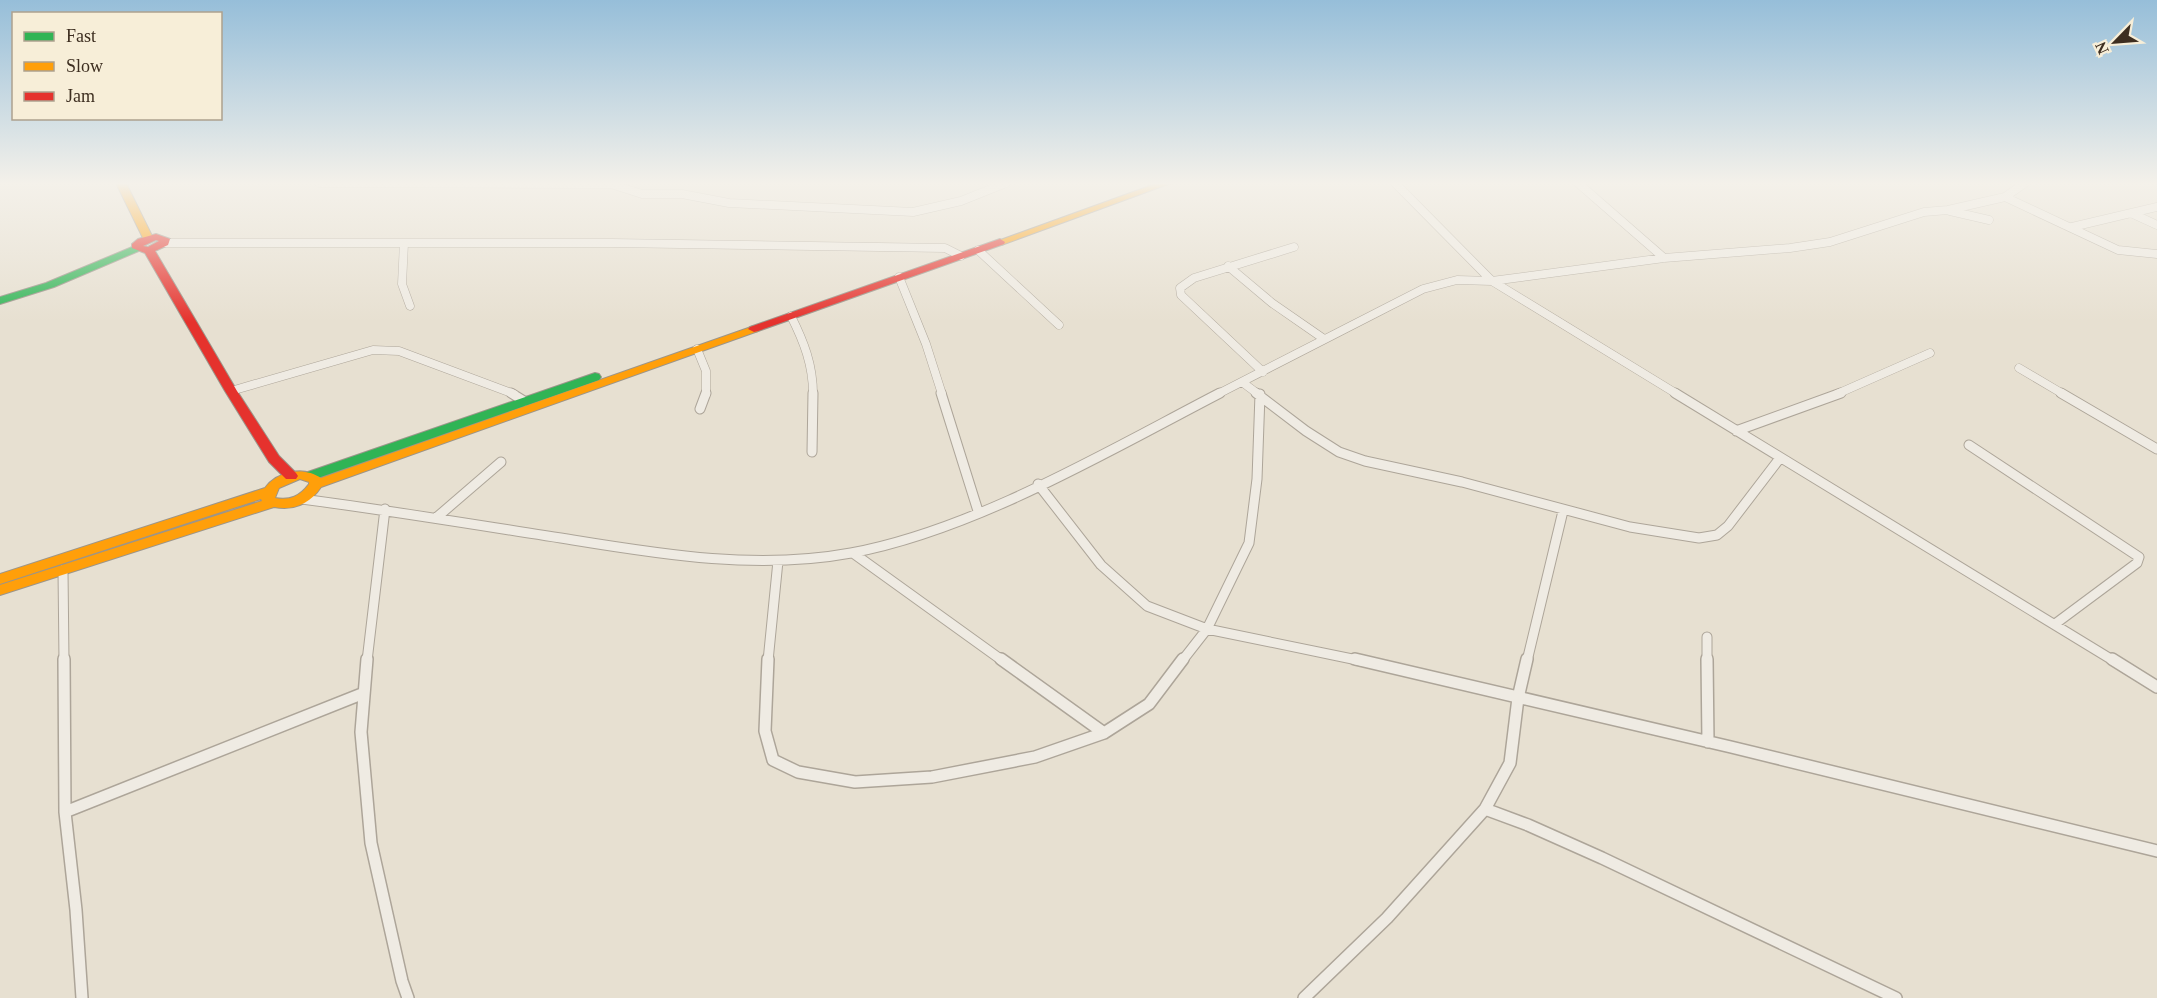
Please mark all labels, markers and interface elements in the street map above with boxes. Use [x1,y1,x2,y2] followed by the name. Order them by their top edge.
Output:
[12,12,222,120] legend
[2085,12,2145,72] north arrow
[66,26,96,46] text: Fast
[2092,39,2112,57] text: N
[66,56,103,76] text: Slow
[66,86,95,106] text: Jam

